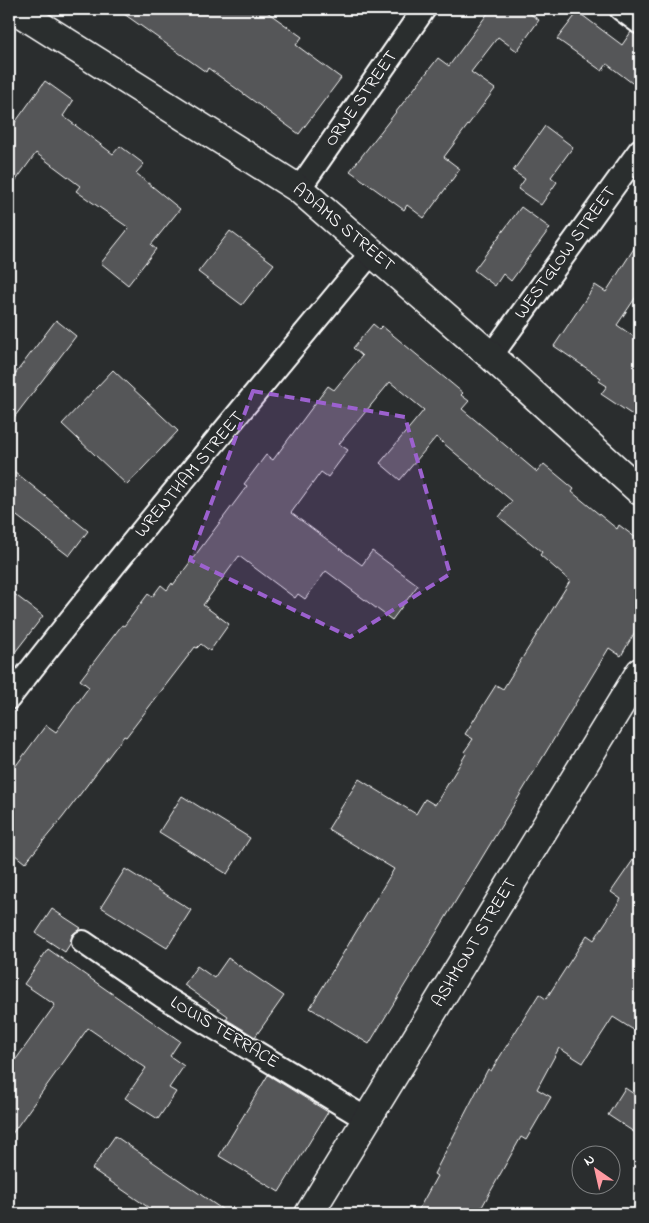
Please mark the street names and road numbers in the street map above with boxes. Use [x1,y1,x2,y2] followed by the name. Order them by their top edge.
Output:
[319,46,405,152] street label: ORNE STREET
[286,177,400,279] street label: ADAMS STREET
[509,181,623,325] street label: WESTGLOW STREET
[129,406,251,544] street label: WRENTHAM STREET
[426,873,524,1013] street label: ASHMONT STREET
[165,990,284,1076] street label: LOUIS TERRACE

